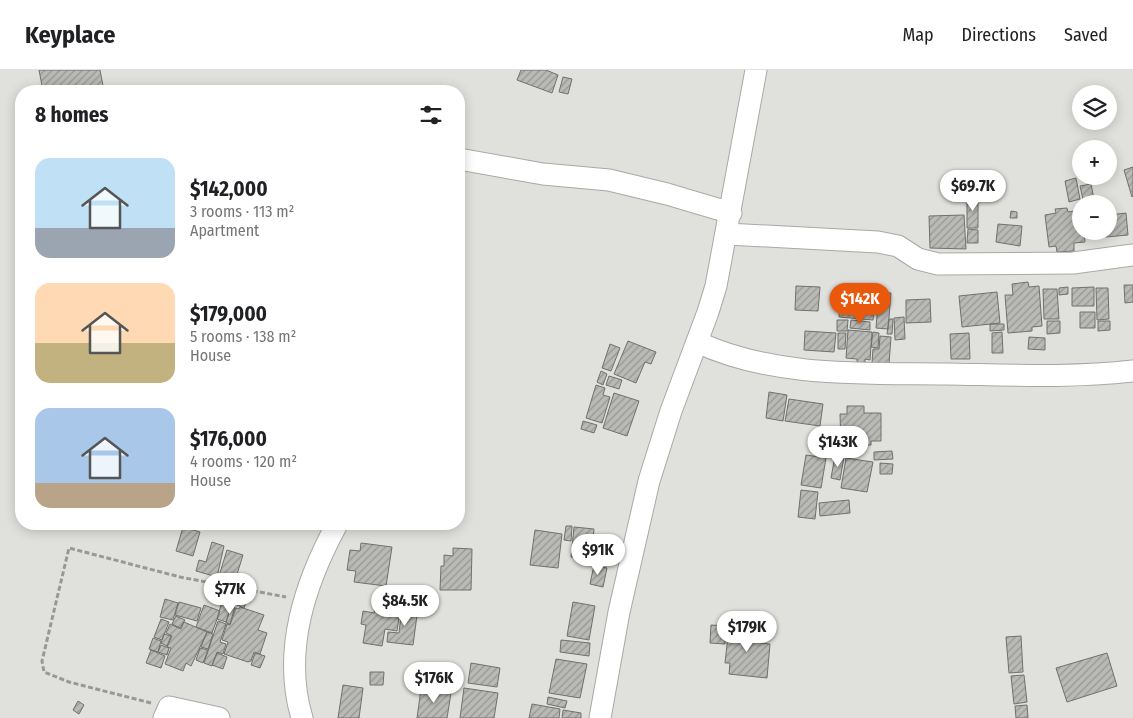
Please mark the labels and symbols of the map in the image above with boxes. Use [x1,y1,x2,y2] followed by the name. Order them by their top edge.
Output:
[932,170,1014,212] pin: $69.7K
[825,282,895,325] pin: $142K
[803,426,873,468] pin: $143K
[568,534,628,576] pin: $91K
[200,572,260,615] pin: $77K
[364,584,446,627] pin: $84.5K
[712,610,782,653] pin: $179K
[399,662,469,704] pin: $176K

